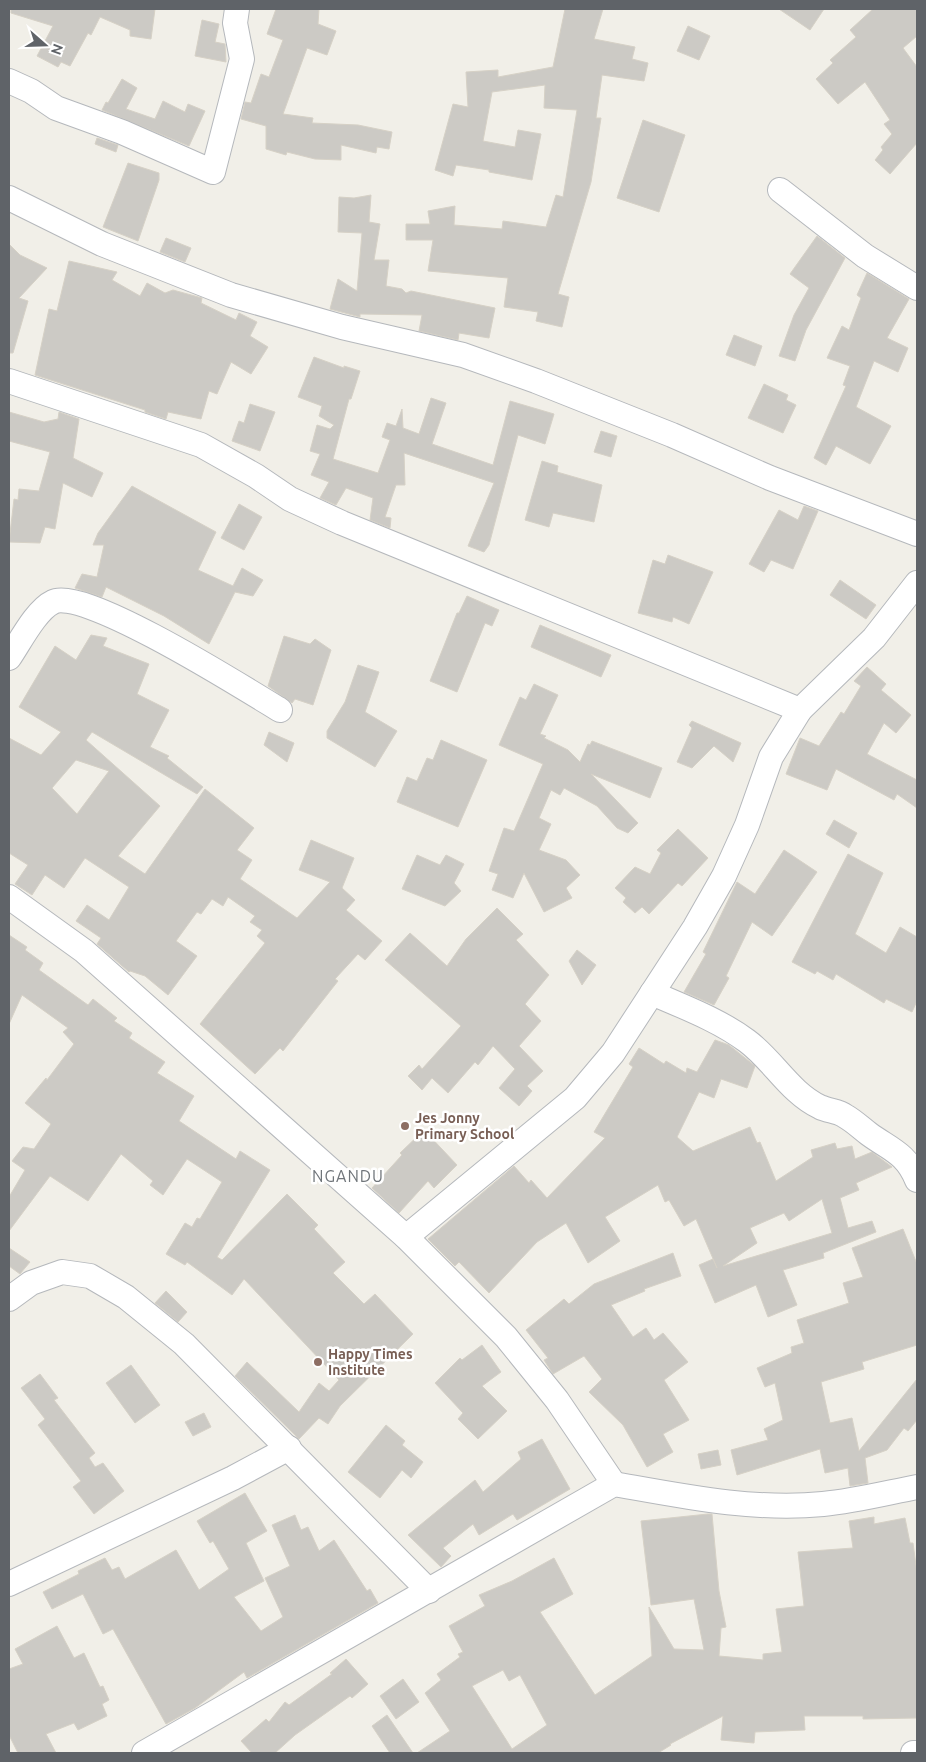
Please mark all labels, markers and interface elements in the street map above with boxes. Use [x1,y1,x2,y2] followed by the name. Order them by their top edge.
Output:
[20,20,70,70] north arrow
[48,42,67,57] text: N
[415,1110,514,1142] place label: Jes Jonny Primary School
[399,1120,411,1132] marker: Jes Jonny Primary School
[312,1167,384,1185] district label: NGANDU
[328,1346,413,1378] place label: Happy Times Institute
[312,1356,324,1368] marker: Happy Times Institute

